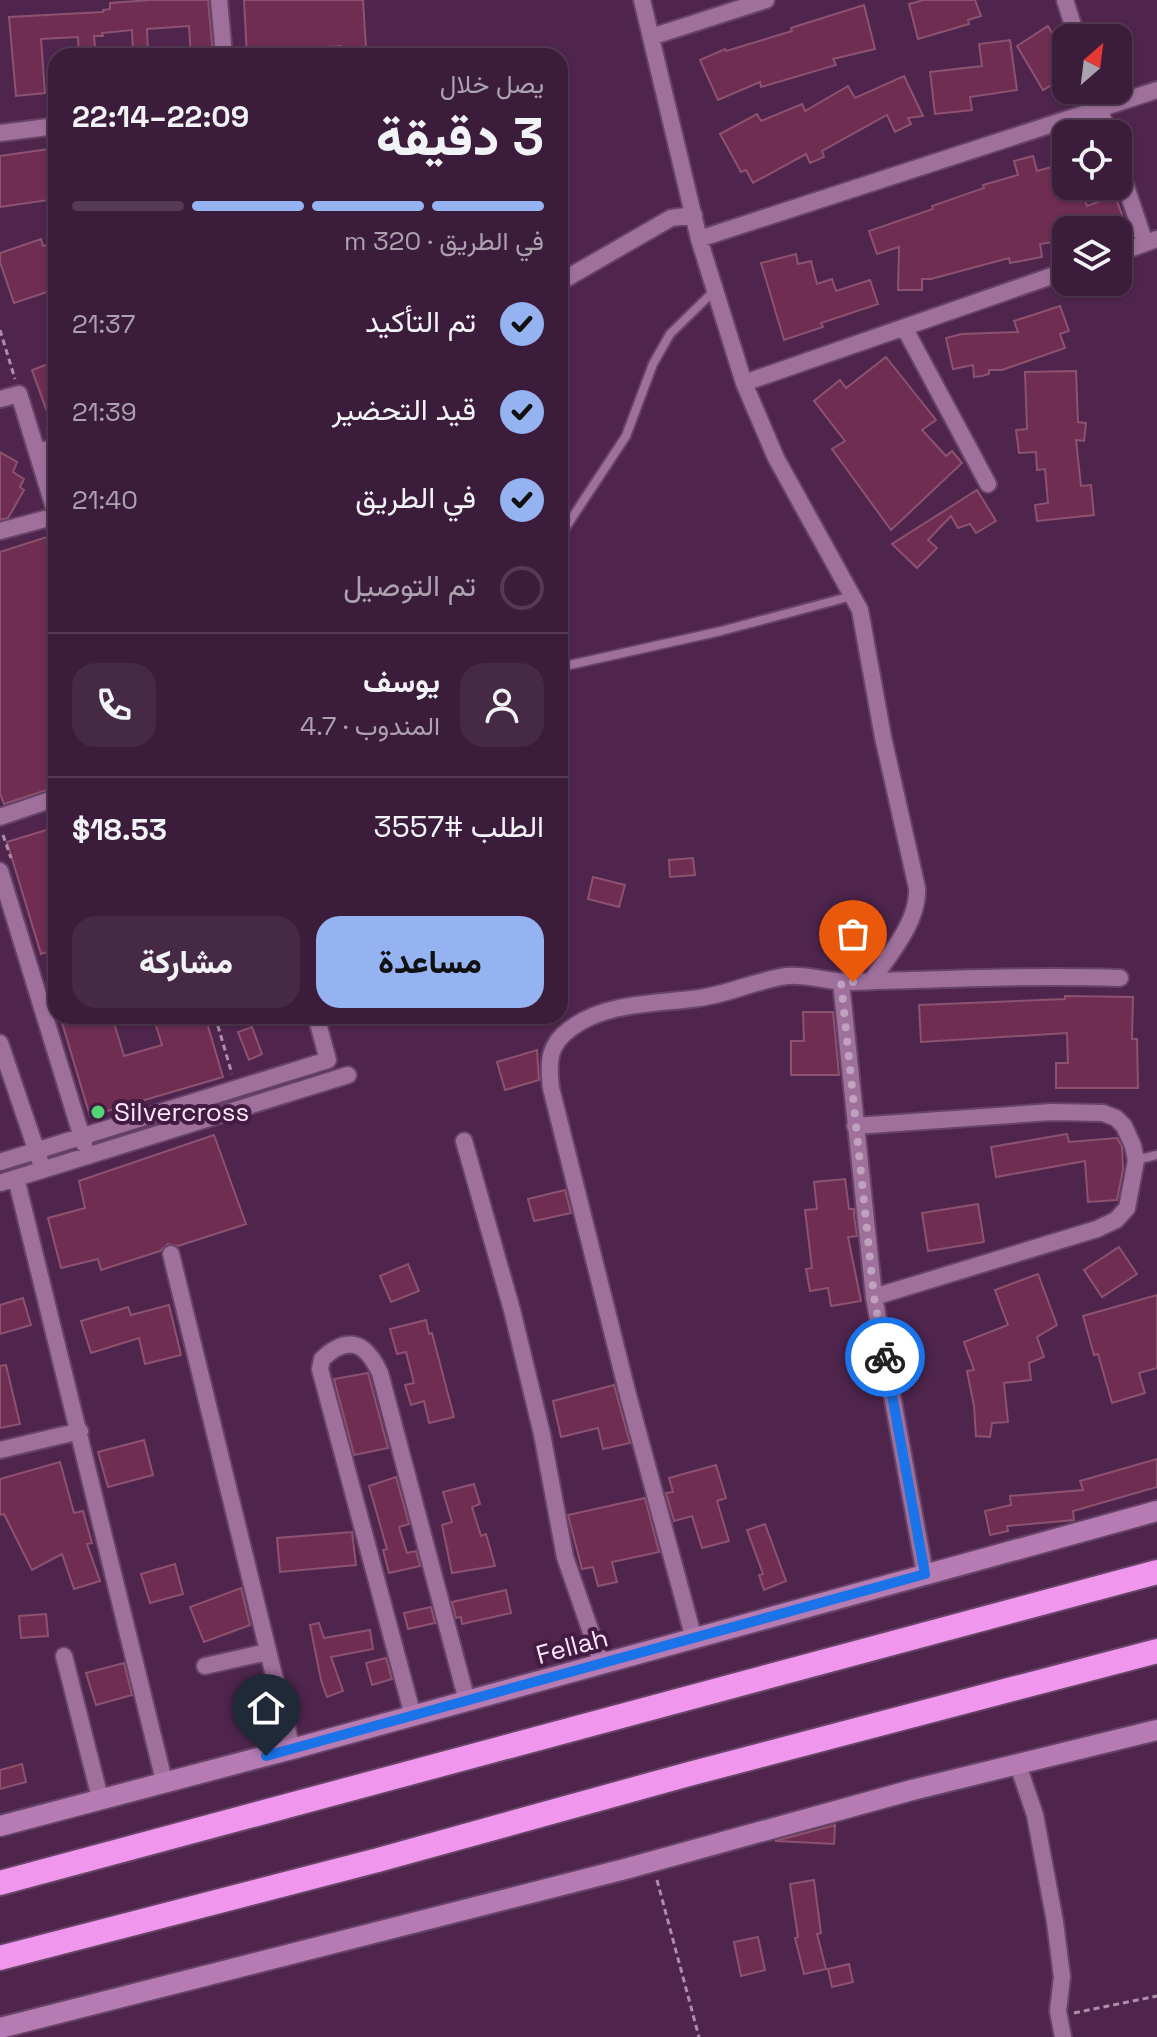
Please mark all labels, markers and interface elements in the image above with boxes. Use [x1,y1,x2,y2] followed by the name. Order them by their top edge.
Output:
[1052,24,1132,104] north arrow
[1052,24,1132,296] map controls
[440,67,544,101] text: يصل خلال
[72,97,249,136] text: 22:09–22:14
[376,104,544,170] text: 3 دقيقة
[1052,120,1132,200] button: locate
[1052,216,1132,296] button: layers
[344,224,544,258] text: في الطريق · 320 m
[365,302,476,341] text: تم التأكيد
[500,302,544,346] icon: check
[72,307,136,341] text: 21:37
[332,390,476,429] text: قيد التحضير
[500,390,544,434] icon: check
[72,395,137,429] text: 21:39
[355,478,476,517] text: في الطريق
[500,478,544,522] icon: check
[72,483,138,517] text: 21:40
[343,566,476,605] text: تم التوصيل
[363,662,440,701] text: يوسف
[72,663,156,747] button: phone
[460,663,544,747] button: person
[300,709,440,743] text: المندوب · 4.7
[374,807,544,846] text: الطلب #3557
[72,810,167,849] text: $18.53
[819,900,887,982] pin
[831,912,875,956] icon: bag
[72,916,300,1008] button: مشاركة
[316,916,544,1008] button: مساعدة
[114,1095,249,1129] place label: Silvercross
[89,1103,107,1121] marker: Silvercross
[845,1317,925,1397] courier
[863,1335,907,1379] icon: bike
[532,1620,612,1672] street label: Fellah
[232,1674,300,1756] pin
[244,1686,288,1730] icon: home

